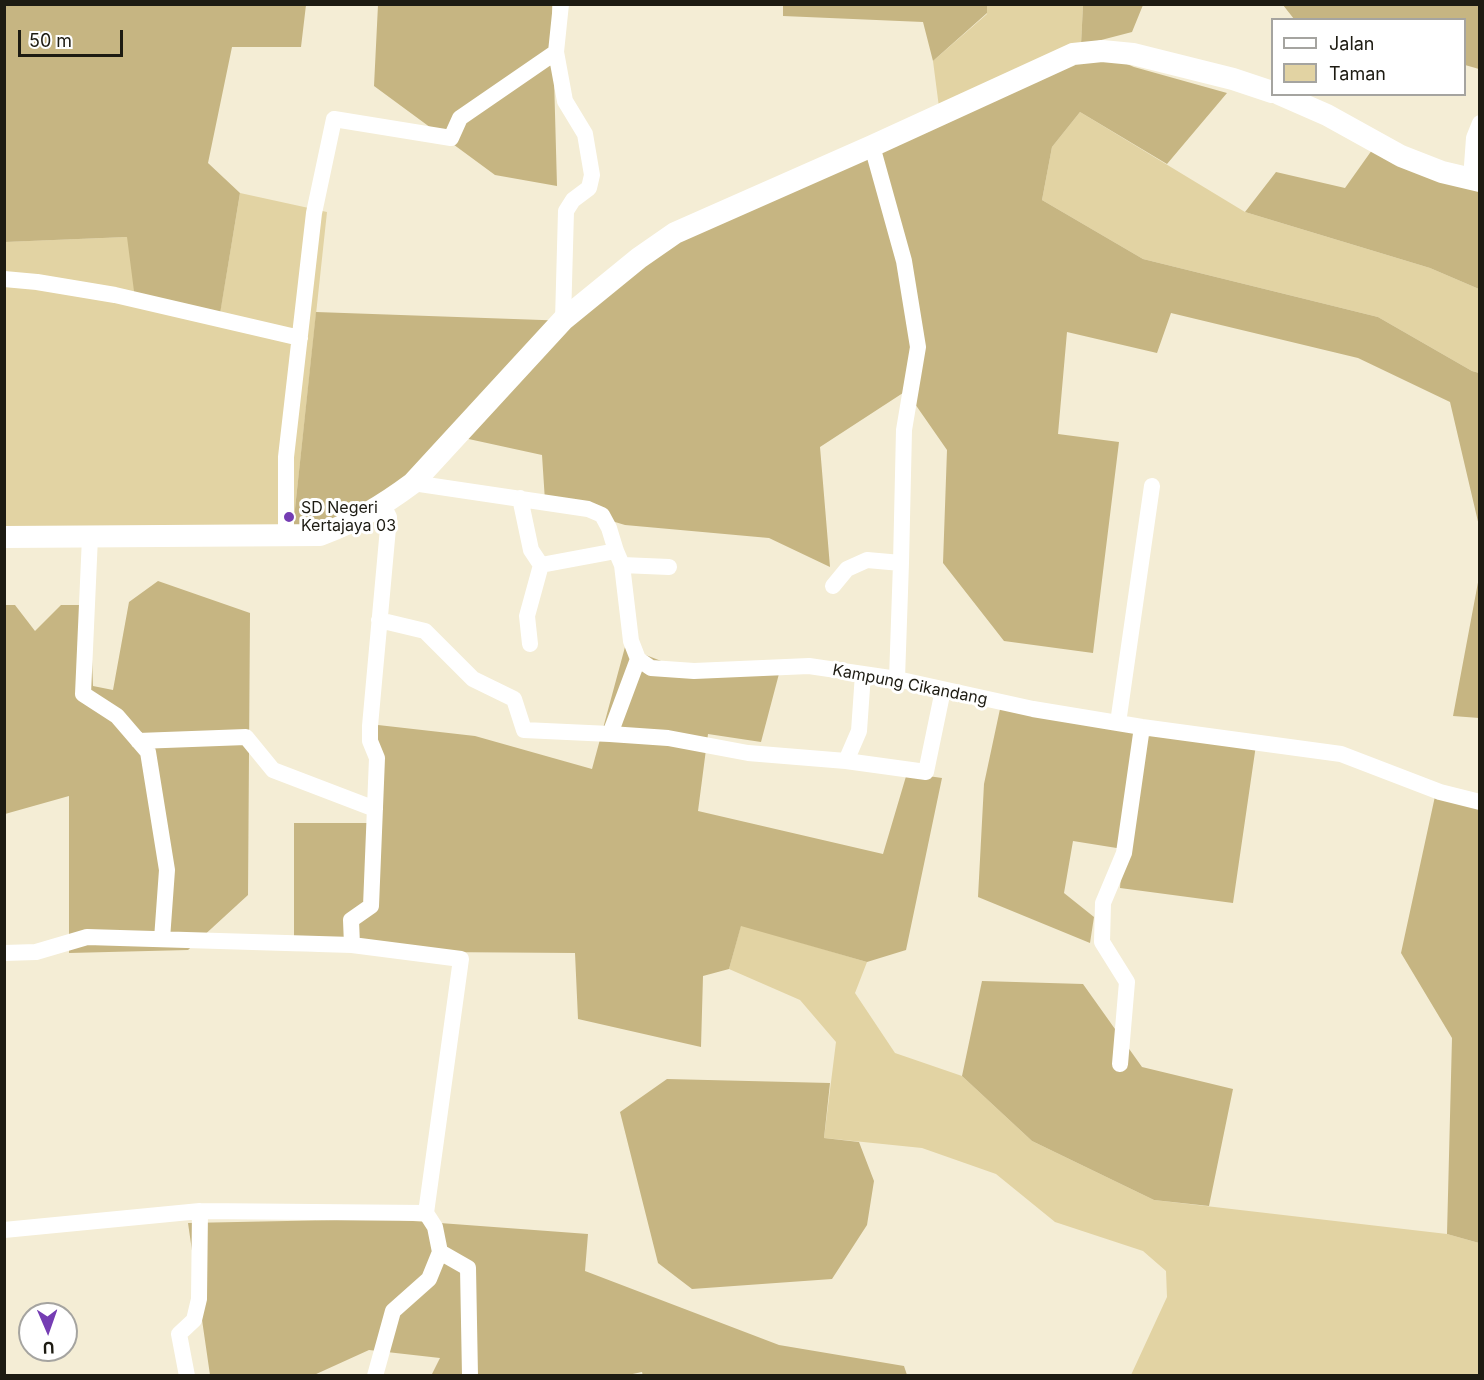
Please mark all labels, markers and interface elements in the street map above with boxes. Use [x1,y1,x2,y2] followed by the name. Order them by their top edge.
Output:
[21,18,126,56] scale bar
[1271,18,1466,96] legend
[29,30,72,51] text: 50 m
[1329,33,1374,54] text: Jalan
[1329,63,1386,84] text: Taman
[301,498,396,536] place label: SD Negeri Kertajaya 03
[282,510,296,524] marker: SD Negeri Kertajaya 03
[831,661,989,709] street label: Kampung Cikandang
[18,1302,78,1362] north arrow
[42,1338,55,1358] text: U

